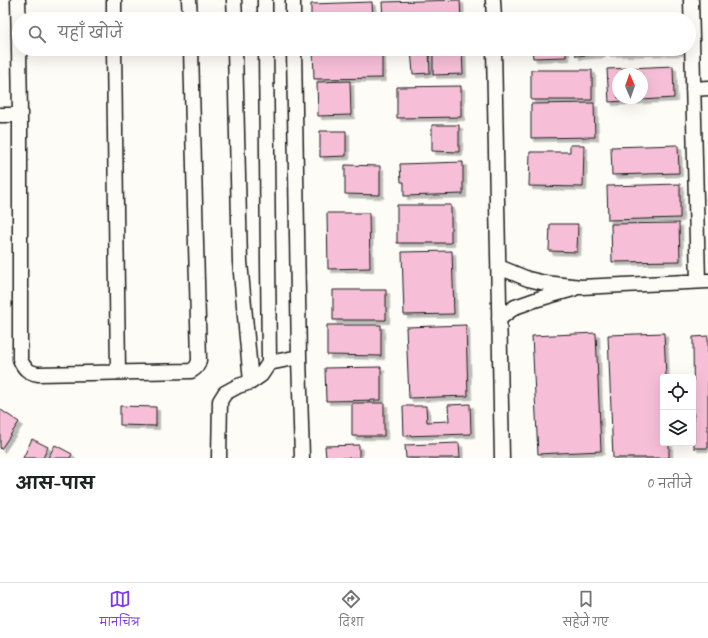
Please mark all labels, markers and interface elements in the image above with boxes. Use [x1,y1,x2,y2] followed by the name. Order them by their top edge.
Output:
[12,12,696,56] search box
[26,23,48,45] icon: search
[58,24,123,44] text: यहाँ खोजें
[612,68,648,104] north arrow
[660,374,696,446] map controls
[660,374,696,410] button: locate
[660,410,696,446] button: layers
[16,473,94,495] text: आस-पास
[648,476,692,493] text: 0 नतीजे
[99,588,140,634] tab: मानचित्र
[339,588,364,634] tab: दिशा
[563,588,609,634] tab: सहेजे गए

